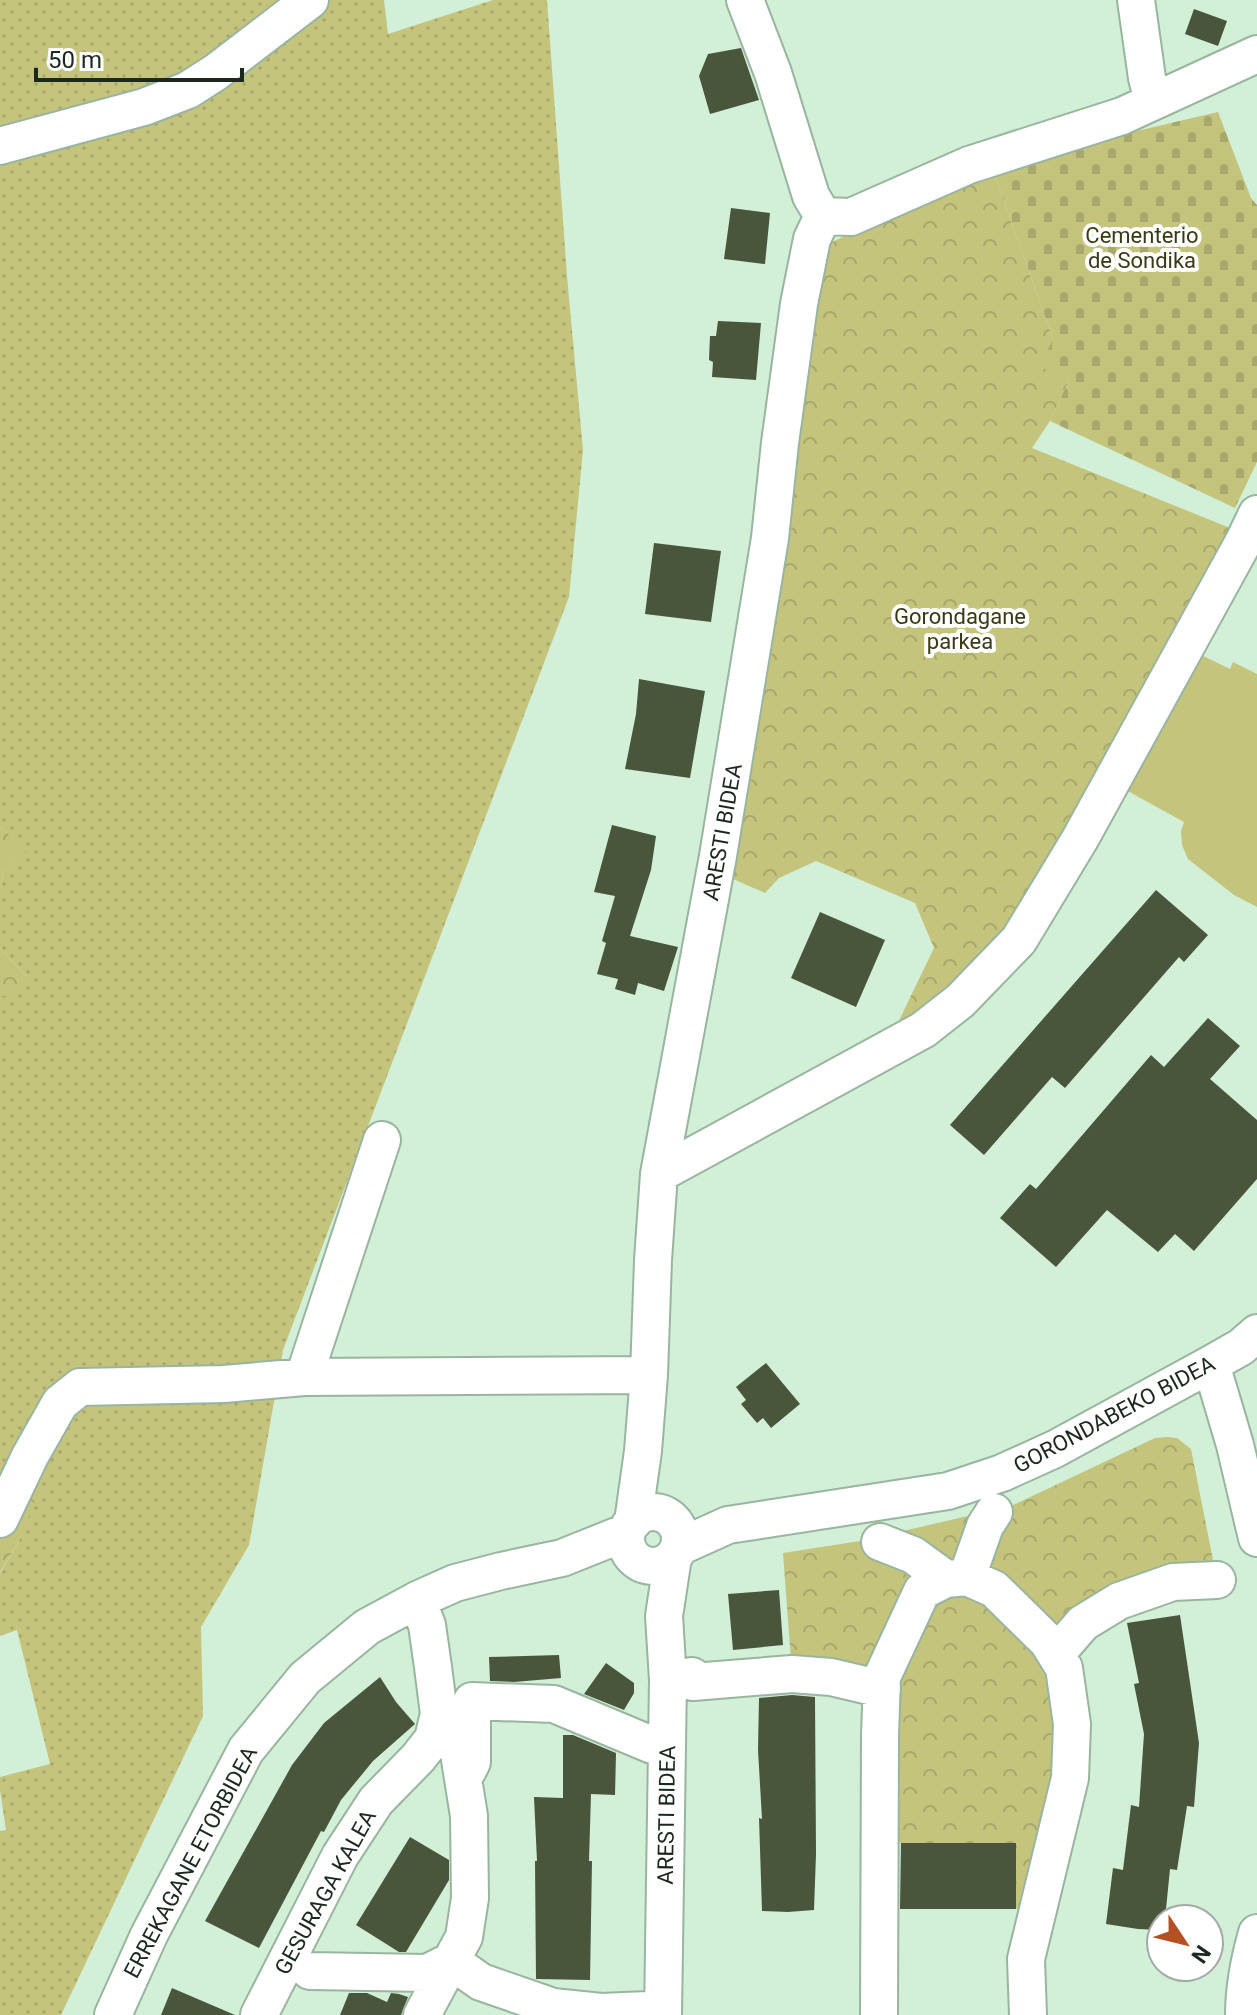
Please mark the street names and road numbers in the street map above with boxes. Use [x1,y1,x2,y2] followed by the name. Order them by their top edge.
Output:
[698,761,747,903] street label: ARESTI BIDEA
[1009,1350,1220,1478] street label: GORONDABEKO BIDEA
[119,1742,262,1982] street label: ERREKAGANE ETORBIDEA
[653,1745,680,1885] street label: ARESTI BIDEA
[270,1805,381,1979] street label: GESURAGA KALEA

